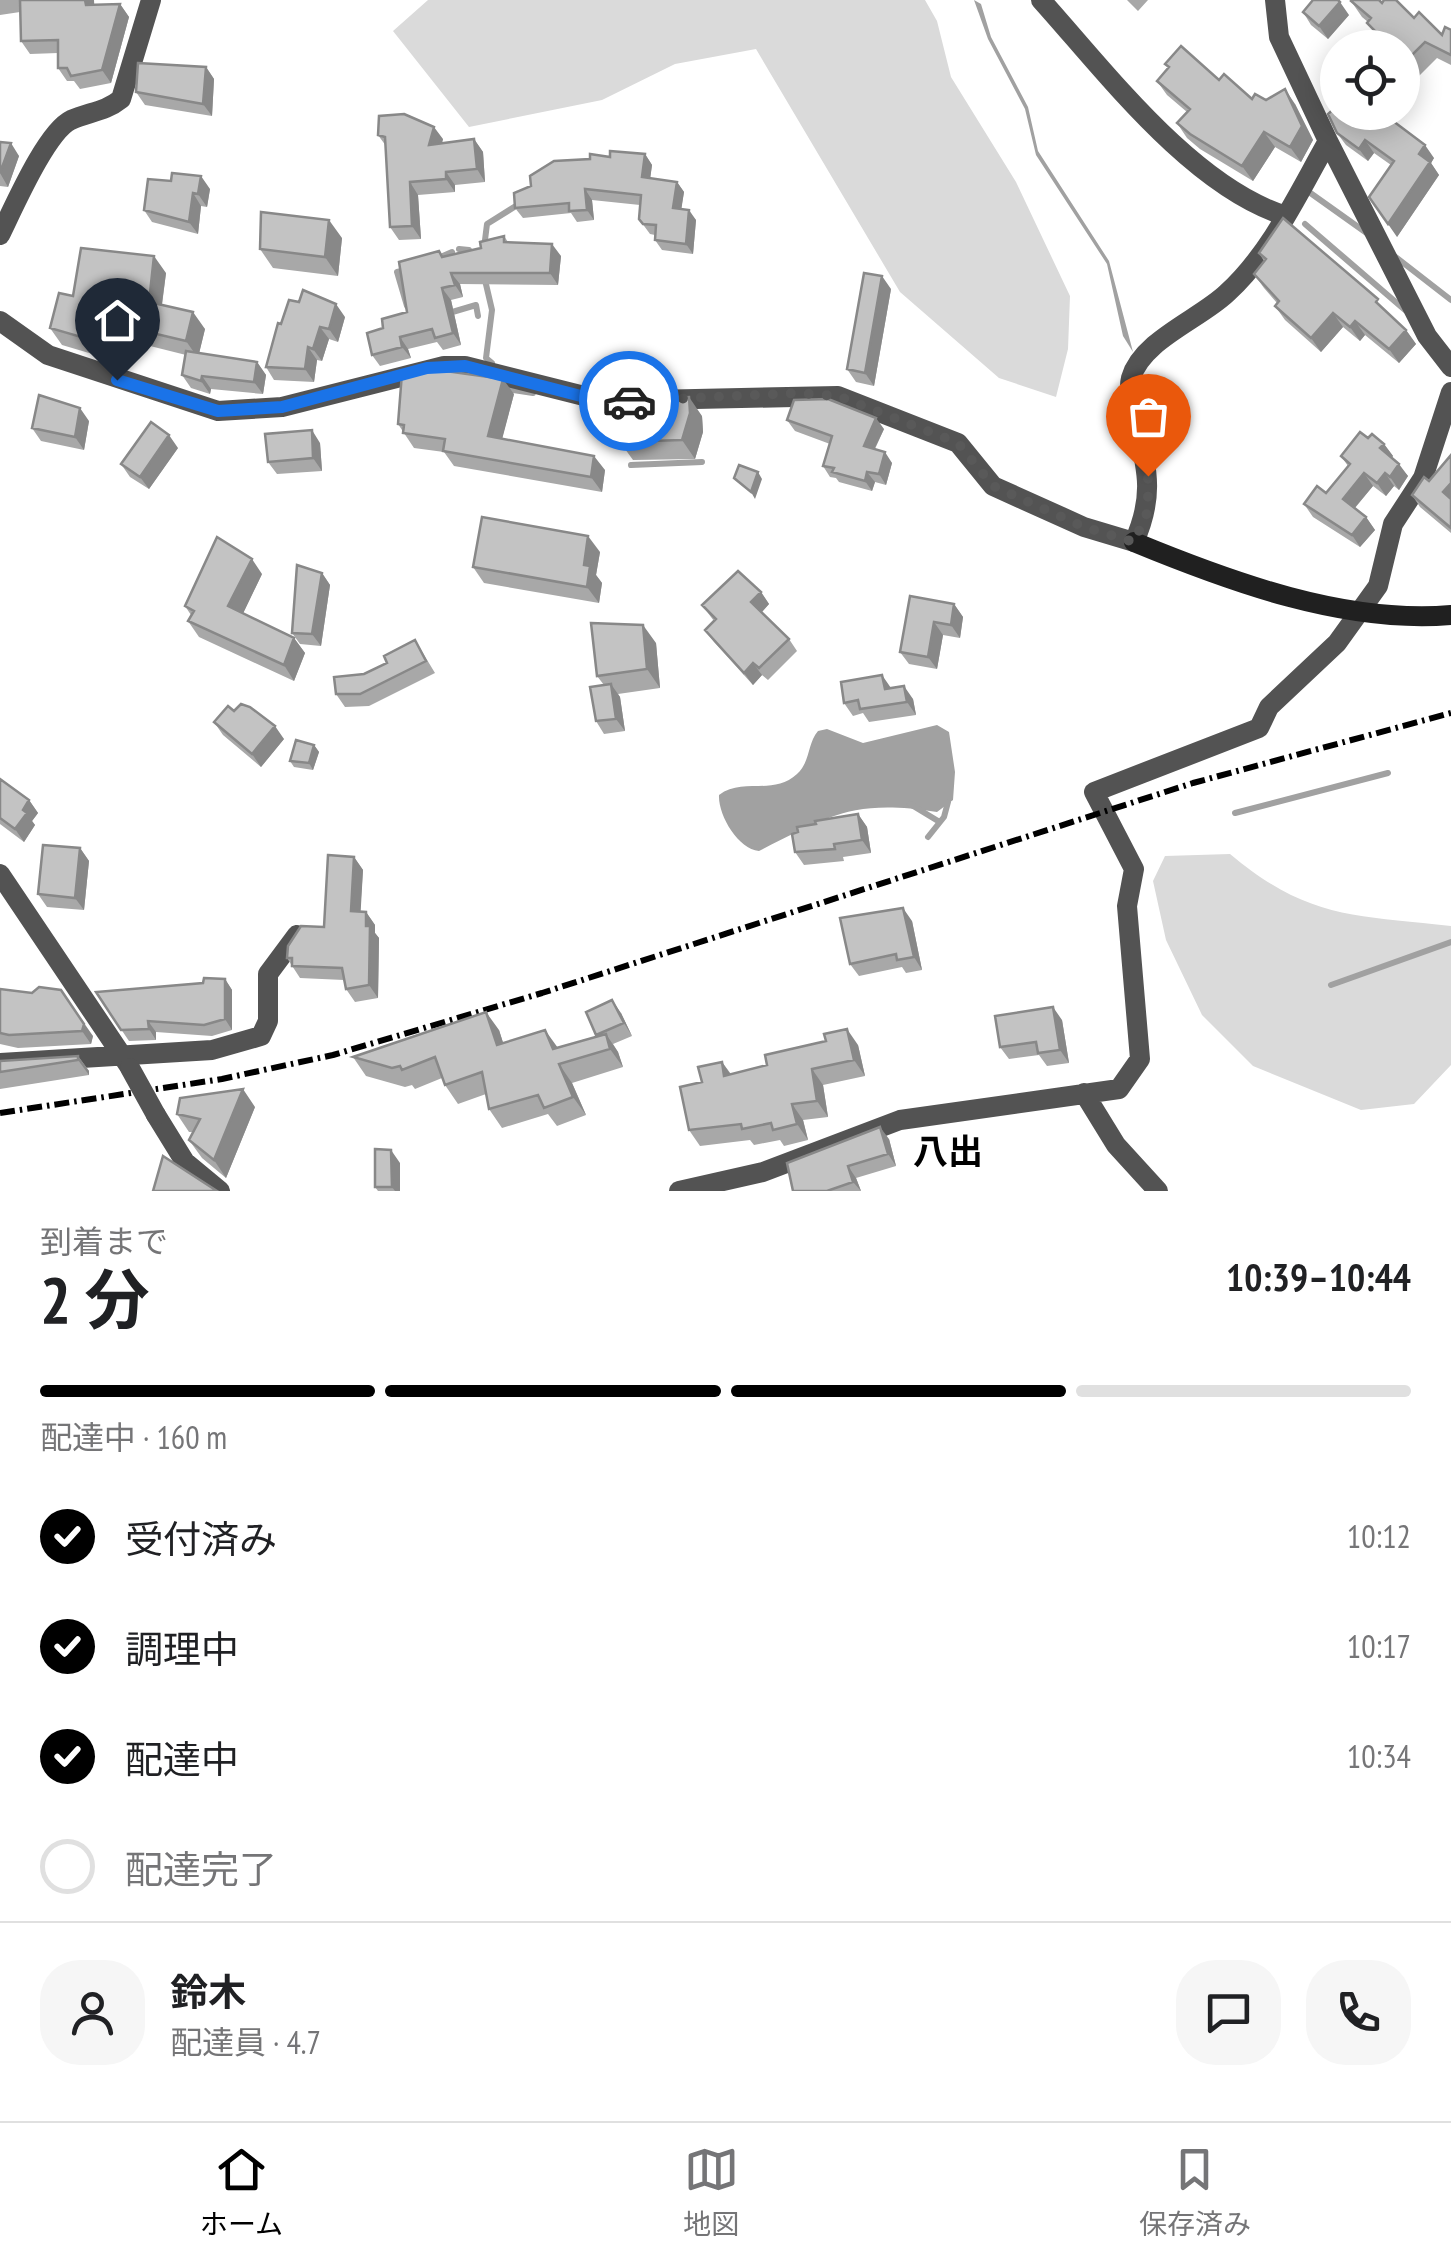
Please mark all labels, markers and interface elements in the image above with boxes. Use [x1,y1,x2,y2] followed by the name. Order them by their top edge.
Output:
[1320,30,1420,130] map controls
[1320,30,1420,130] button: locate
[75,278,160,381] pin
[90,293,145,348] icon: home
[579,351,679,451] courier
[602,374,657,429] icon: car
[1106,374,1191,477] pin
[1121,389,1176,444] icon: bag
[913,1128,983,1174] district label: 八出
[40,1220,168,1262] text: 到着まで
[1226,1252,1411,1301] text: 10:39–10:44
[40,1257,149,1341] text: 2 分
[40,1416,227,1458] text: 配達中 · 160 m
[40,1509,95,1564] icon: check
[125,1514,277,1563] text: 受付済み
[1347,1515,1411,1557] text: 10:12
[40,1619,95,1674] icon: check
[125,1624,239,1673] text: 調理中
[1347,1625,1411,1667] text: 10:17
[40,1729,95,1784] icon: check
[125,1734,239,1783] text: 配達中
[1347,1735,1411,1777] text: 10:34
[125,1844,277,1893] text: 配達完了
[40,1960,145,2065] button: person
[1176,1960,1281,2065] button: chat
[1306,1960,1411,2065] button: phone
[170,1967,246,2016] text: 鈴木
[170,2021,321,2063] text: 配達員 · 4.7
[200,2142,283,2242] tab: ホーム
[683,2142,739,2242] tab: 地図
[1139,2142,1251,2242] tab: 保存済み

